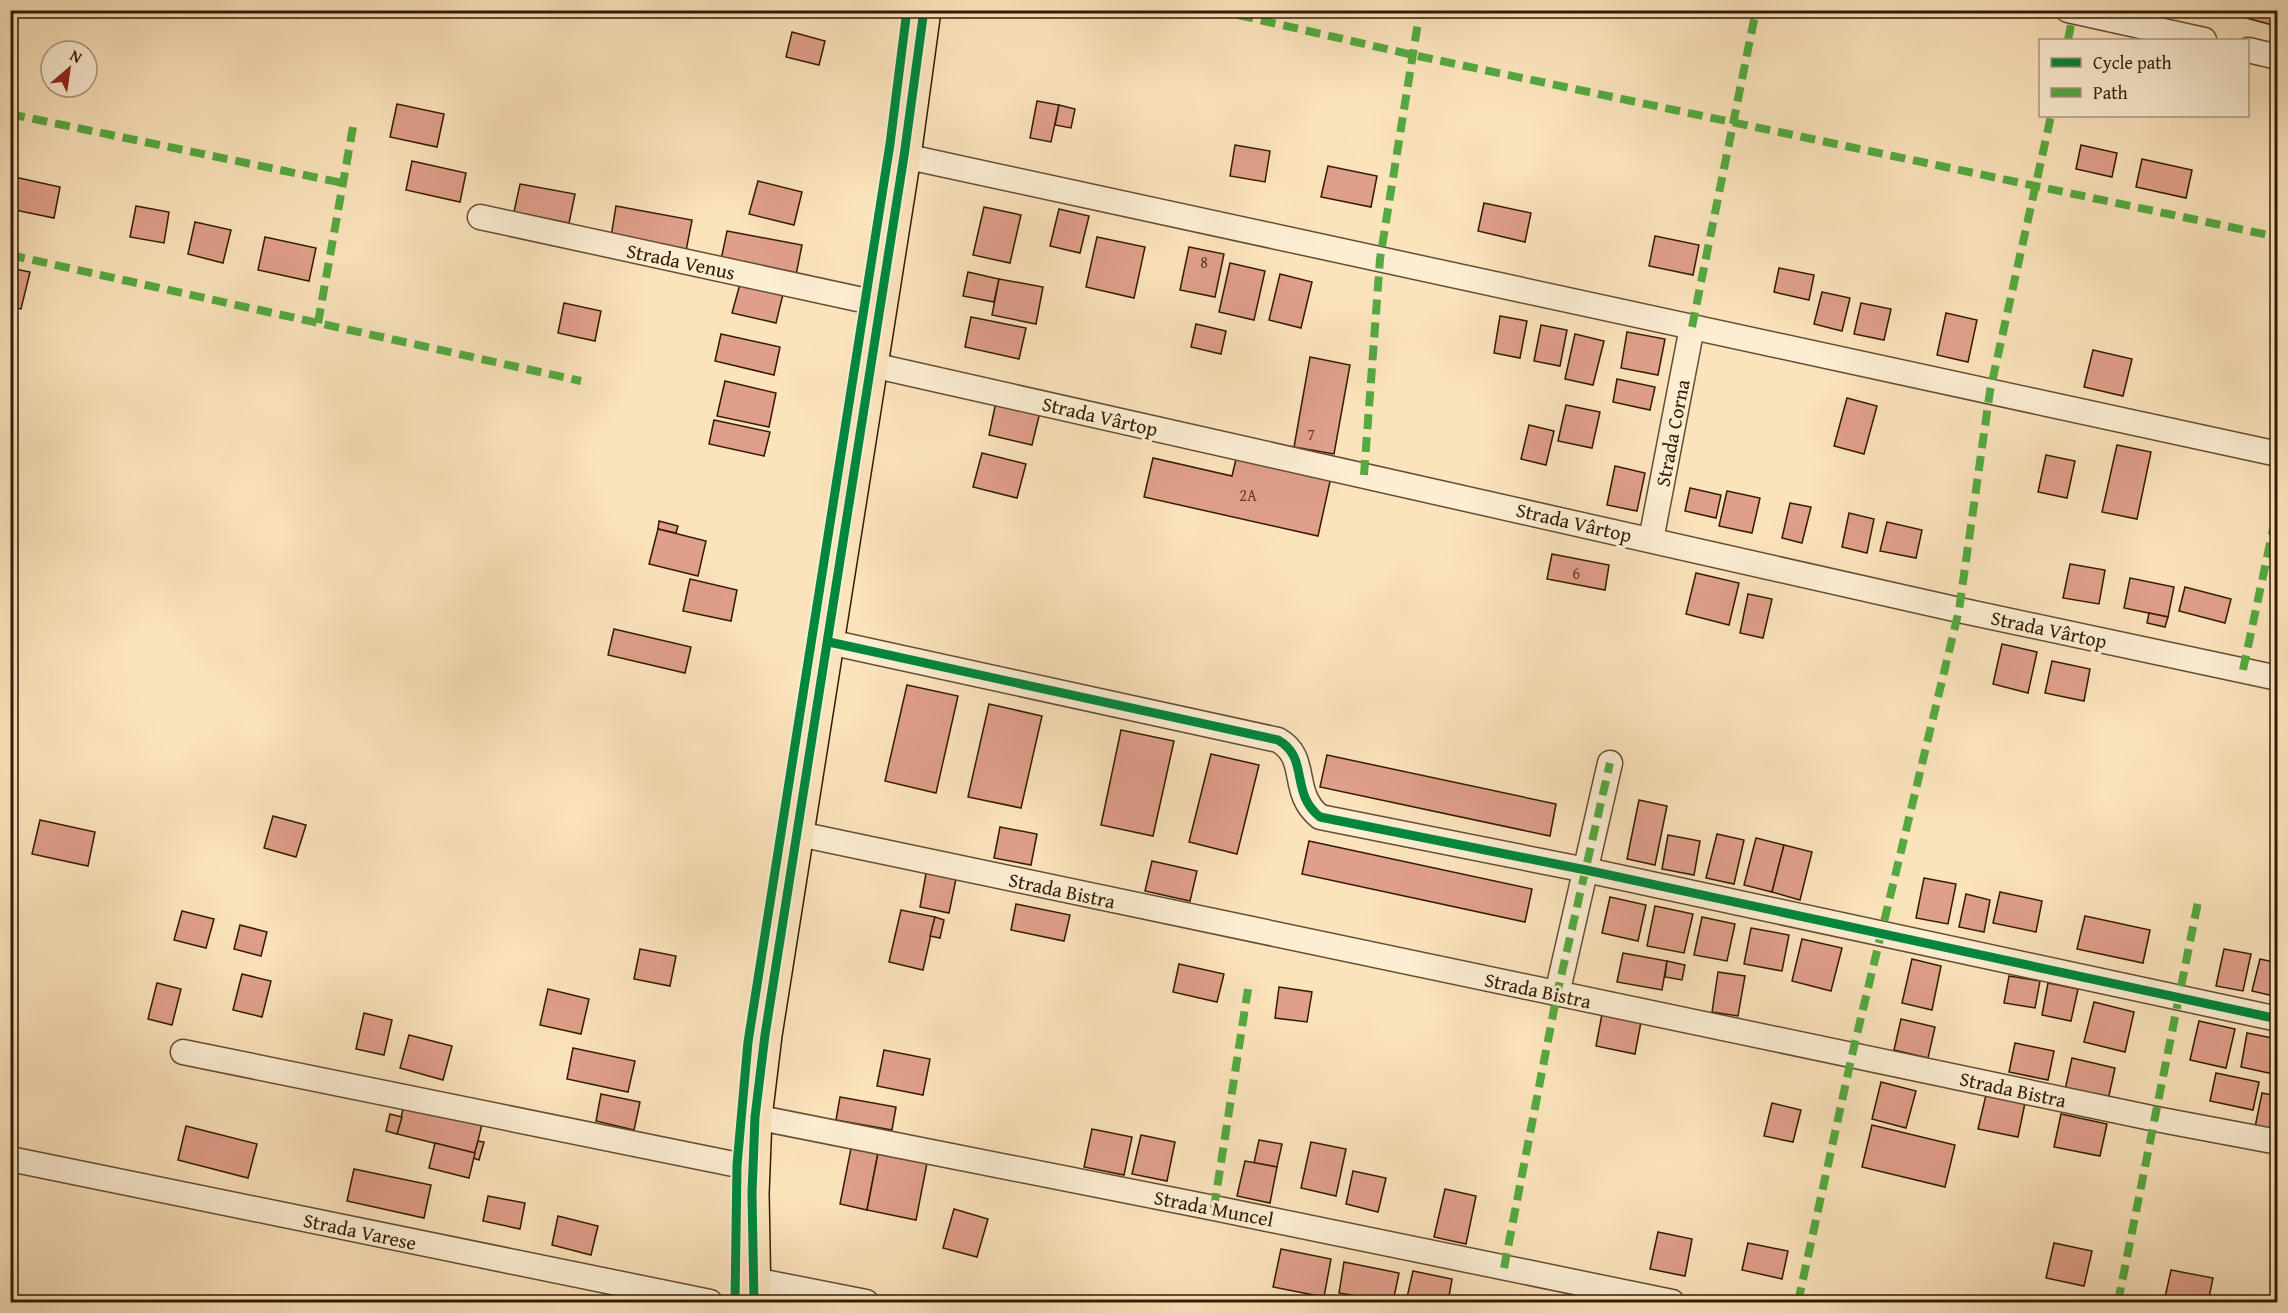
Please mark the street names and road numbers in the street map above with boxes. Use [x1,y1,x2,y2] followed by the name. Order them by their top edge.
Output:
[624,235,738,287] street label: Strada Venus
[1647,376,1697,489] street label: Strada Corna
[1039,389,1161,443] street label: Strada Vârtop
[1513,495,1635,549] street label: Strada Vârtop
[1988,603,2110,655] street label: Strada Vârtop
[1006,865,1119,916] street label: Strada Bistra
[1482,965,1595,1016] street label: Strada Bistra
[1957,1064,2070,1115] street label: Strada Bistra
[1152,1182,1277,1234] street label: Strada Muncel
[301,1205,419,1257] street label: Strada Varese

